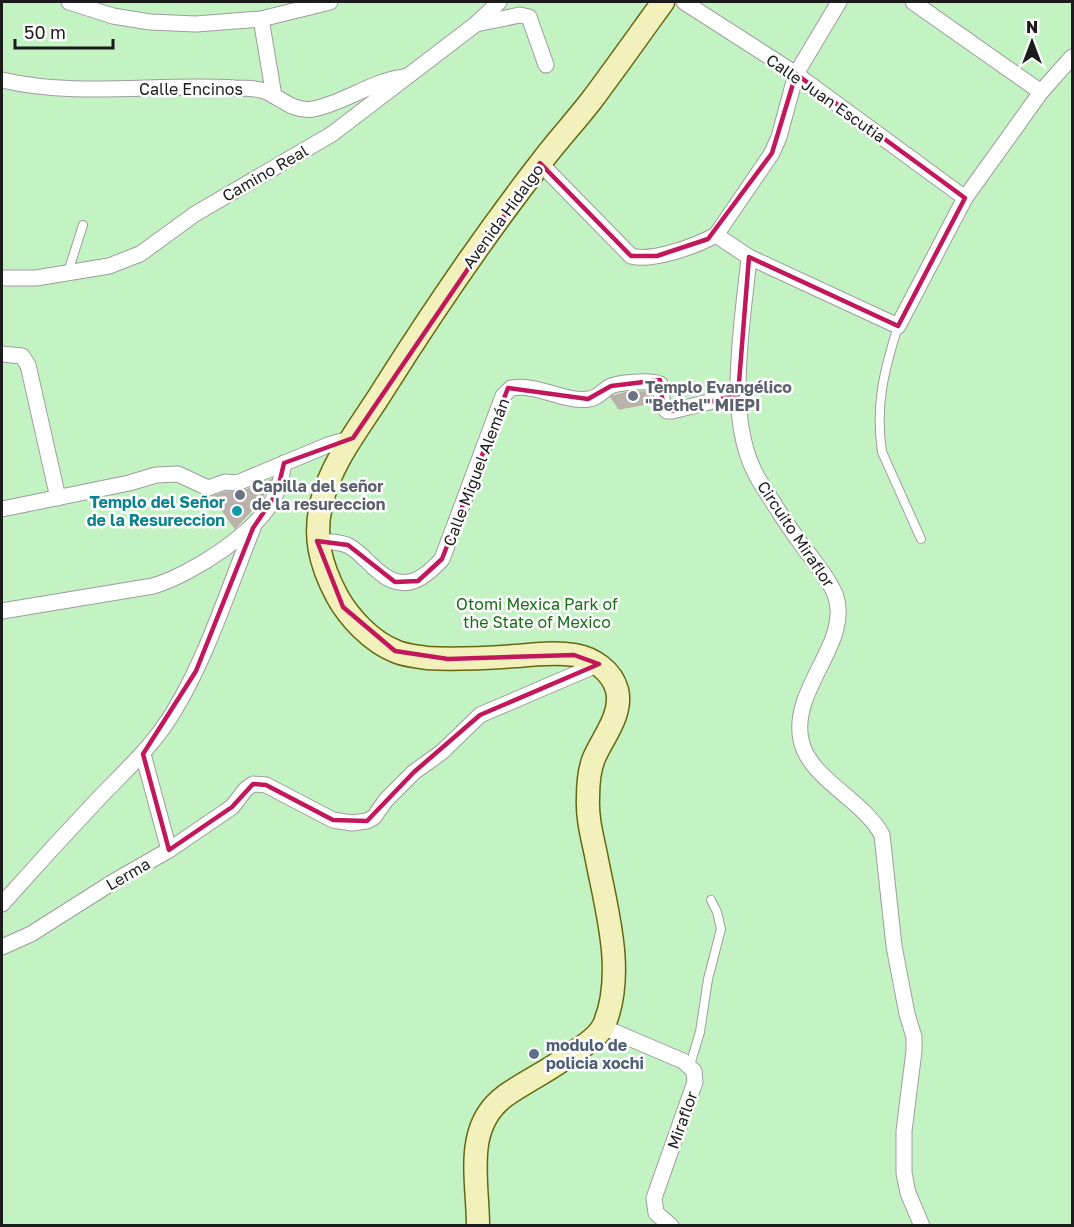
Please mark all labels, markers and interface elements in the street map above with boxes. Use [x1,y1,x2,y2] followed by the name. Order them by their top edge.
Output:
[15,12,112,50] scale bar
[1002,12,1062,72] north arrow
[1026,17,1038,37] text: N
[24,21,66,43] text: 50 m
[762,49,890,147] street label: Calle Juan Escutia
[139,79,243,99] street label: Calle Encinos
[218,140,312,206] street label: Camino Real
[458,160,548,272] street label: Avenida Hidalgo
[645,377,792,415] place label: Templo Evangélico "Bethel" MIEPI
[626,389,640,403] marker: Templo Evangélico "Bethel" MIEPI
[439,395,513,549] street label: Calle Miguel Alemán
[252,476,385,514] place label: Capilla del señor de la resureccion
[753,477,839,591] street label: Circuito Miraflor
[233,488,247,502] marker: Capilla del señor de la resureccion
[87,492,225,530] place label: Templo del Señor de la Resureccion
[230,504,244,518] marker: Templo del Señor de la Resureccion
[456,594,618,632] park label: Otomi Mexica Park of the State of Mexico
[102,853,154,895] street label: Lerma
[546,1035,644,1073] place label: modulo de policia xochi
[527,1047,541,1061] marker: modulo de policia xochi
[662,1088,702,1152] street label: Miraflor

